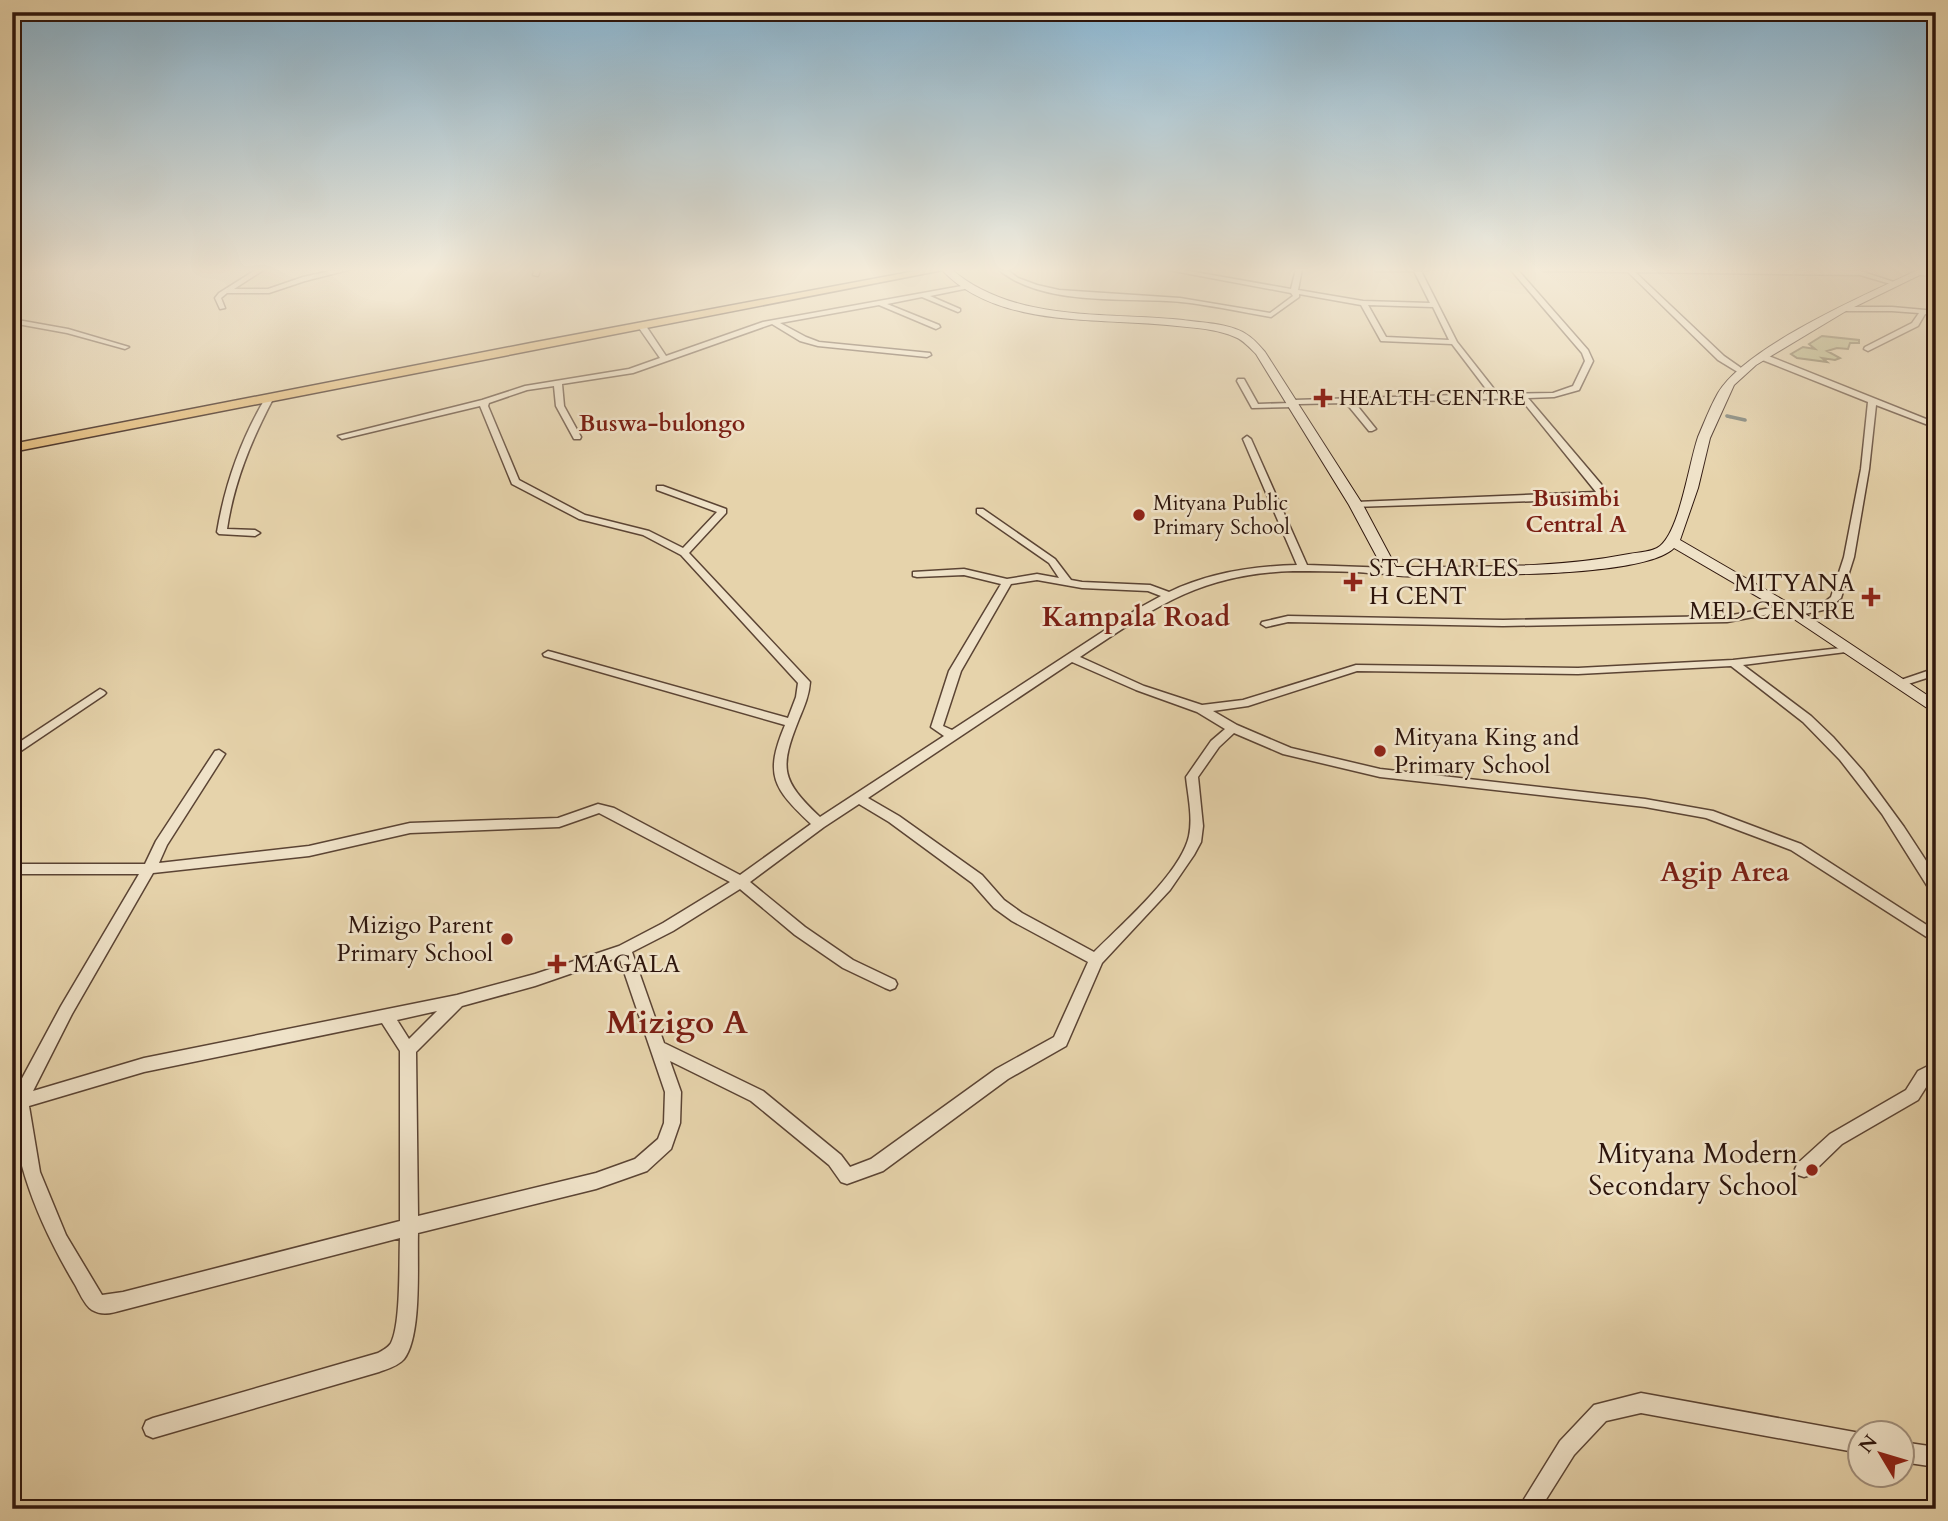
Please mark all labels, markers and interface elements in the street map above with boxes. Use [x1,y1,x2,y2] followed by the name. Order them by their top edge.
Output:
[1339,384,1526,413] place label: HEALTH CENTRE
[1313,388,1333,408] marker: HEALTH CENTRE
[579,408,745,439] district label: Buswa-bulongo
[1526,483,1627,540] district label: Busimbi Central A
[1153,489,1290,542] place label: Mityana Public Primary School
[1131,507,1147,523] marker: Mityana Public Primary School
[1369,552,1519,613] place label: ST CHARLES H CENT
[1689,567,1856,628] place label: MITYANA MED CENTRE
[1343,572,1363,592] marker: ST CHARLES H CENT
[1861,587,1881,607] marker: MITYANA MED CENTRE
[1042,598,1230,636] district label: Kampala Road
[1394,721,1580,782] place label: Mityana King and Primary School
[1372,743,1388,759] marker: Mityana King and Primary School
[1660,853,1790,891] district label: Agip Area
[337,909,493,970] place label: Mizigo Parent Primary School
[499,931,515,947] marker: Mizigo Parent Primary School
[573,948,681,981] place label: MAGALA
[547,954,567,974] marker: MAGALA
[606,1000,748,1045] district label: Mizigo A
[1588,1135,1798,1205] place label: Mityana Modern Secondary School
[1804,1162,1820,1178] marker: Mityana Modern Secondary School
[1846,1420,1916,1490] north arrow
[1853,1429,1884,1459] text: N

